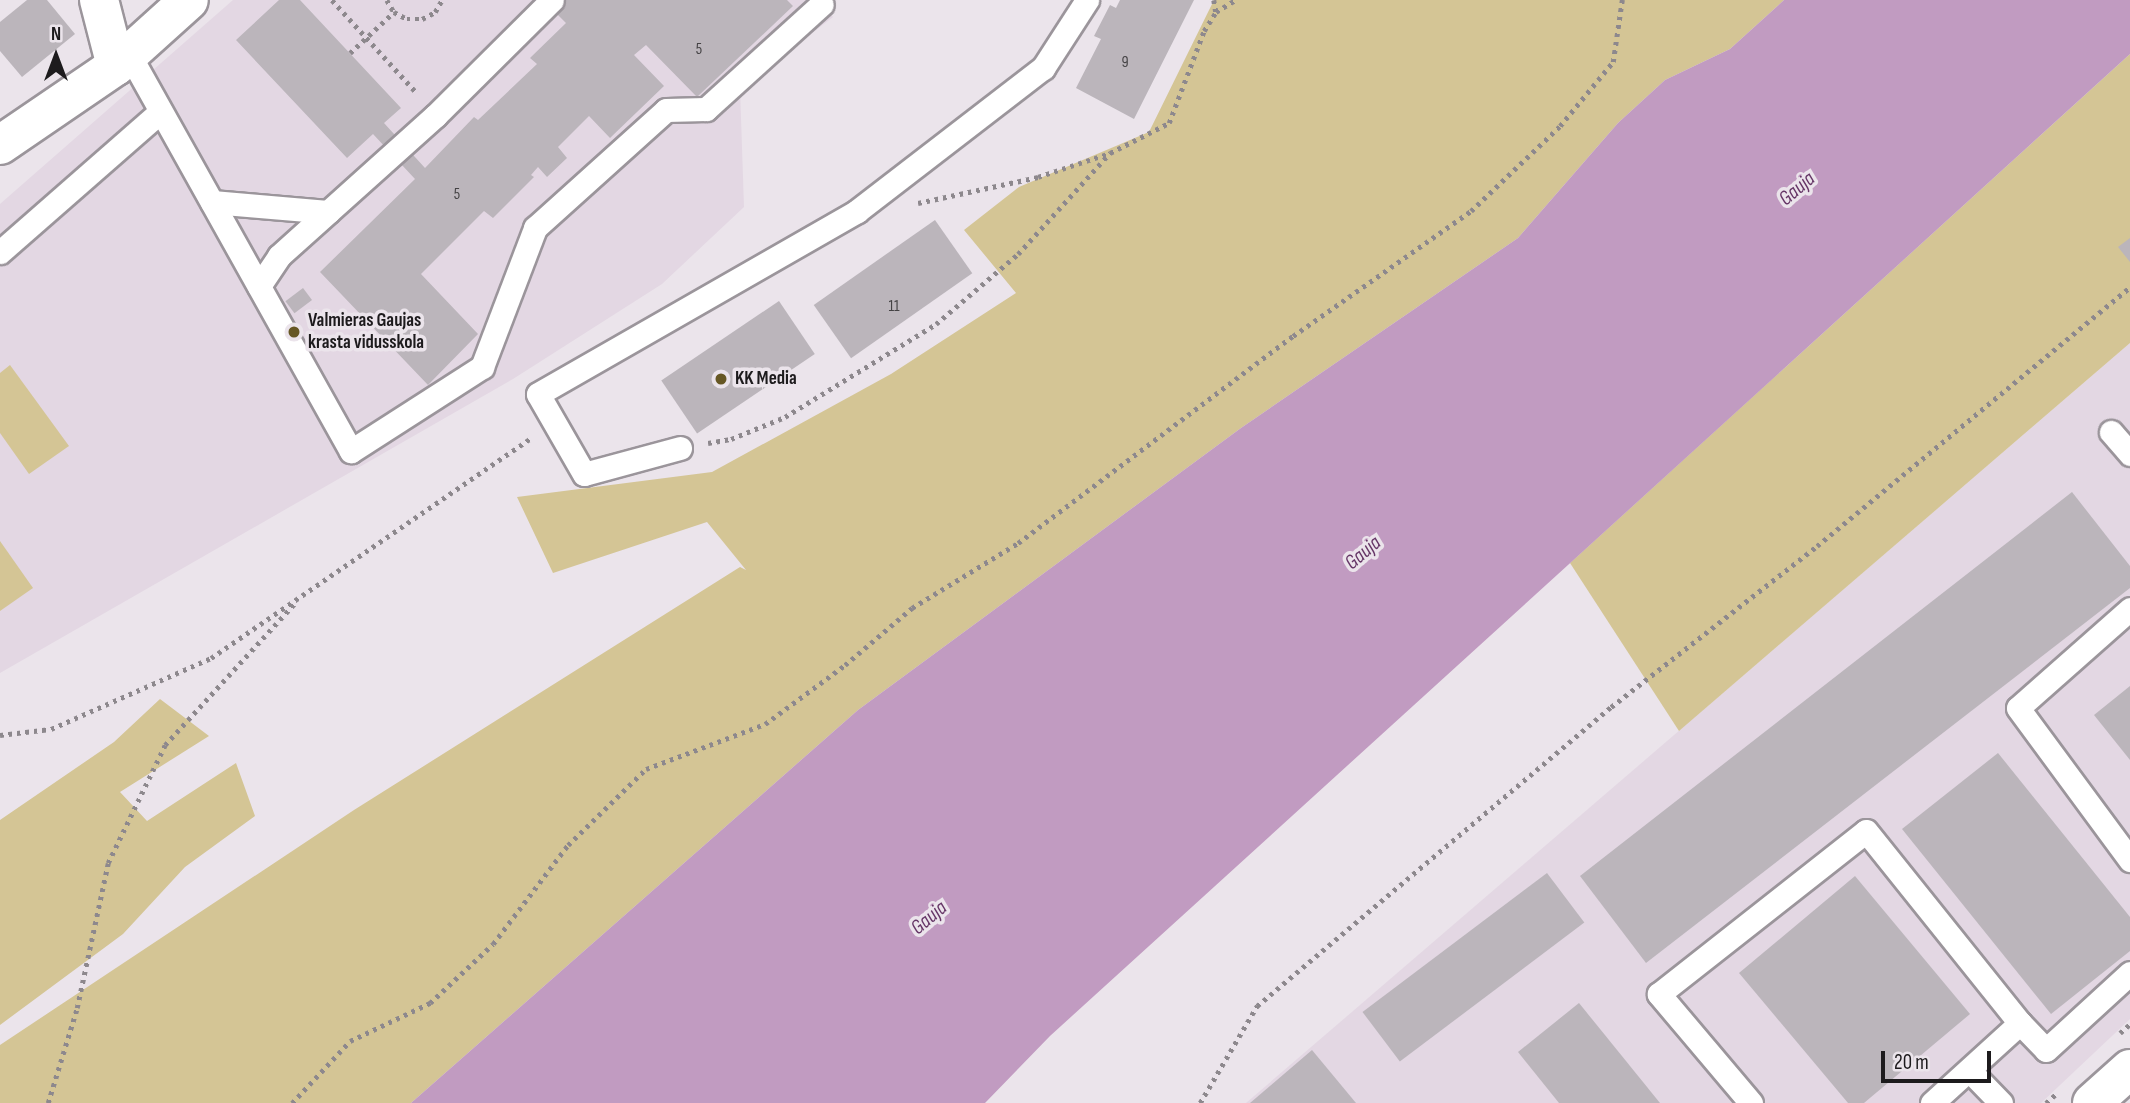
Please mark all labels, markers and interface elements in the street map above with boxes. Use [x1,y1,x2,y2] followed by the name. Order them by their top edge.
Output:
[21,21,91,91] north arrow
[51,23,61,46] text: N
[696,40,702,60] house number: 5
[1121,53,1129,73] house number: 9
[1774,167,1820,211] water label: Gauja
[454,185,460,205] house number: 5
[888,297,900,317] house number: 11
[308,310,424,354] place label: Valmieras Gaujas krasta vidusskola
[286,324,302,340] marker: Valmieras Gaujas krasta vidusskola
[735,368,797,390] place label: KK Media
[713,371,729,387] marker: KK Media
[1340,531,1386,575] water label: Gauja
[906,896,952,940] water label: Gauja
[1885,1036,1995,1080] scale bar
[1894,1050,1929,1075] text: 20 m

